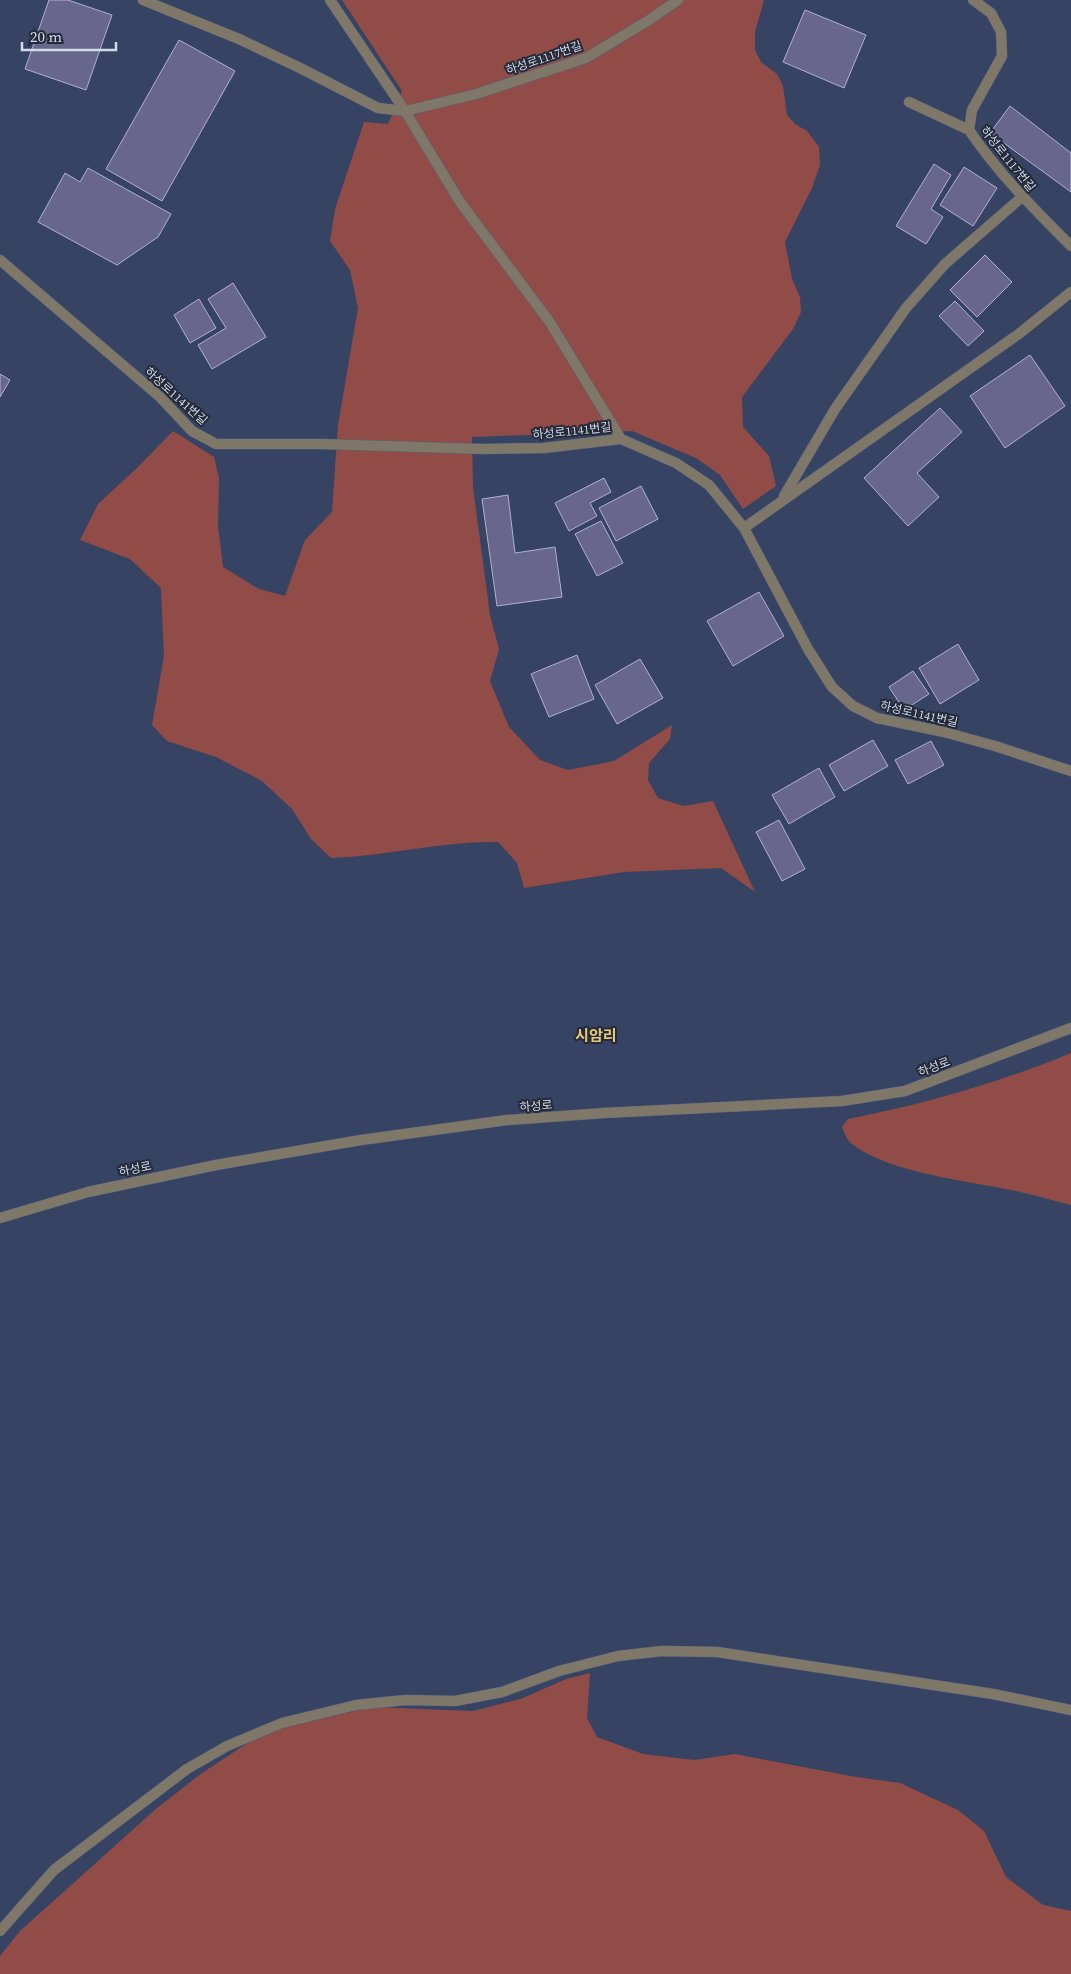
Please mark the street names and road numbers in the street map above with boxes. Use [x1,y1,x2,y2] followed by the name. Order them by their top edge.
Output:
[504,38,584,78] street label: 하성로1117번길
[977,123,1039,195] street label: 하성로1117번길
[141,364,211,428] street label: 하성로1141번길
[532,419,612,443] street label: 하성로1141번길
[879,697,959,731] street label: 하성로1141번길
[916,1054,952,1080] street label: 하성로
[519,1097,553,1115] street label: 하성로
[117,1158,153,1180] street label: 하성로

